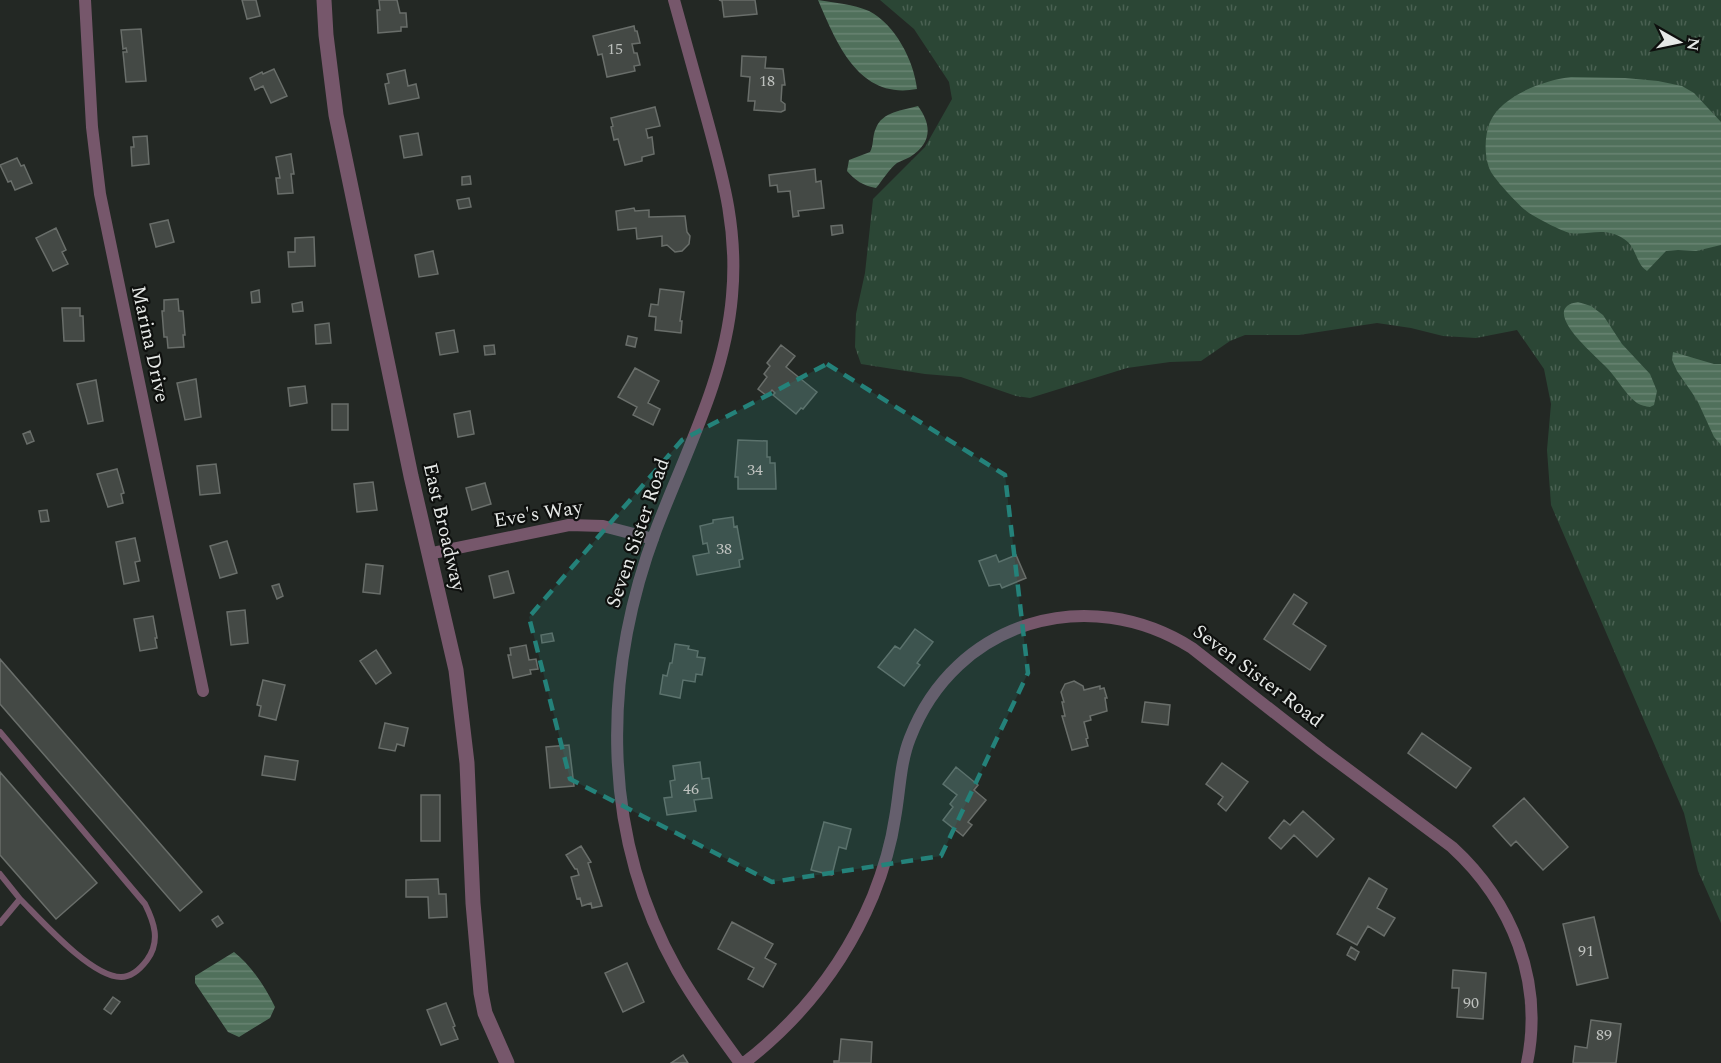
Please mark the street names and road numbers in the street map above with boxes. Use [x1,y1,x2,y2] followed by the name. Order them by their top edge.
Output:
[123,283,177,405] street label: Marina Drive
[598,454,678,612] street label: Seven Sister Road
[415,460,474,595] street label: East Broadway
[491,492,586,536] street label: Eve's Way
[1186,617,1330,735] street label: Seven Sister Road

